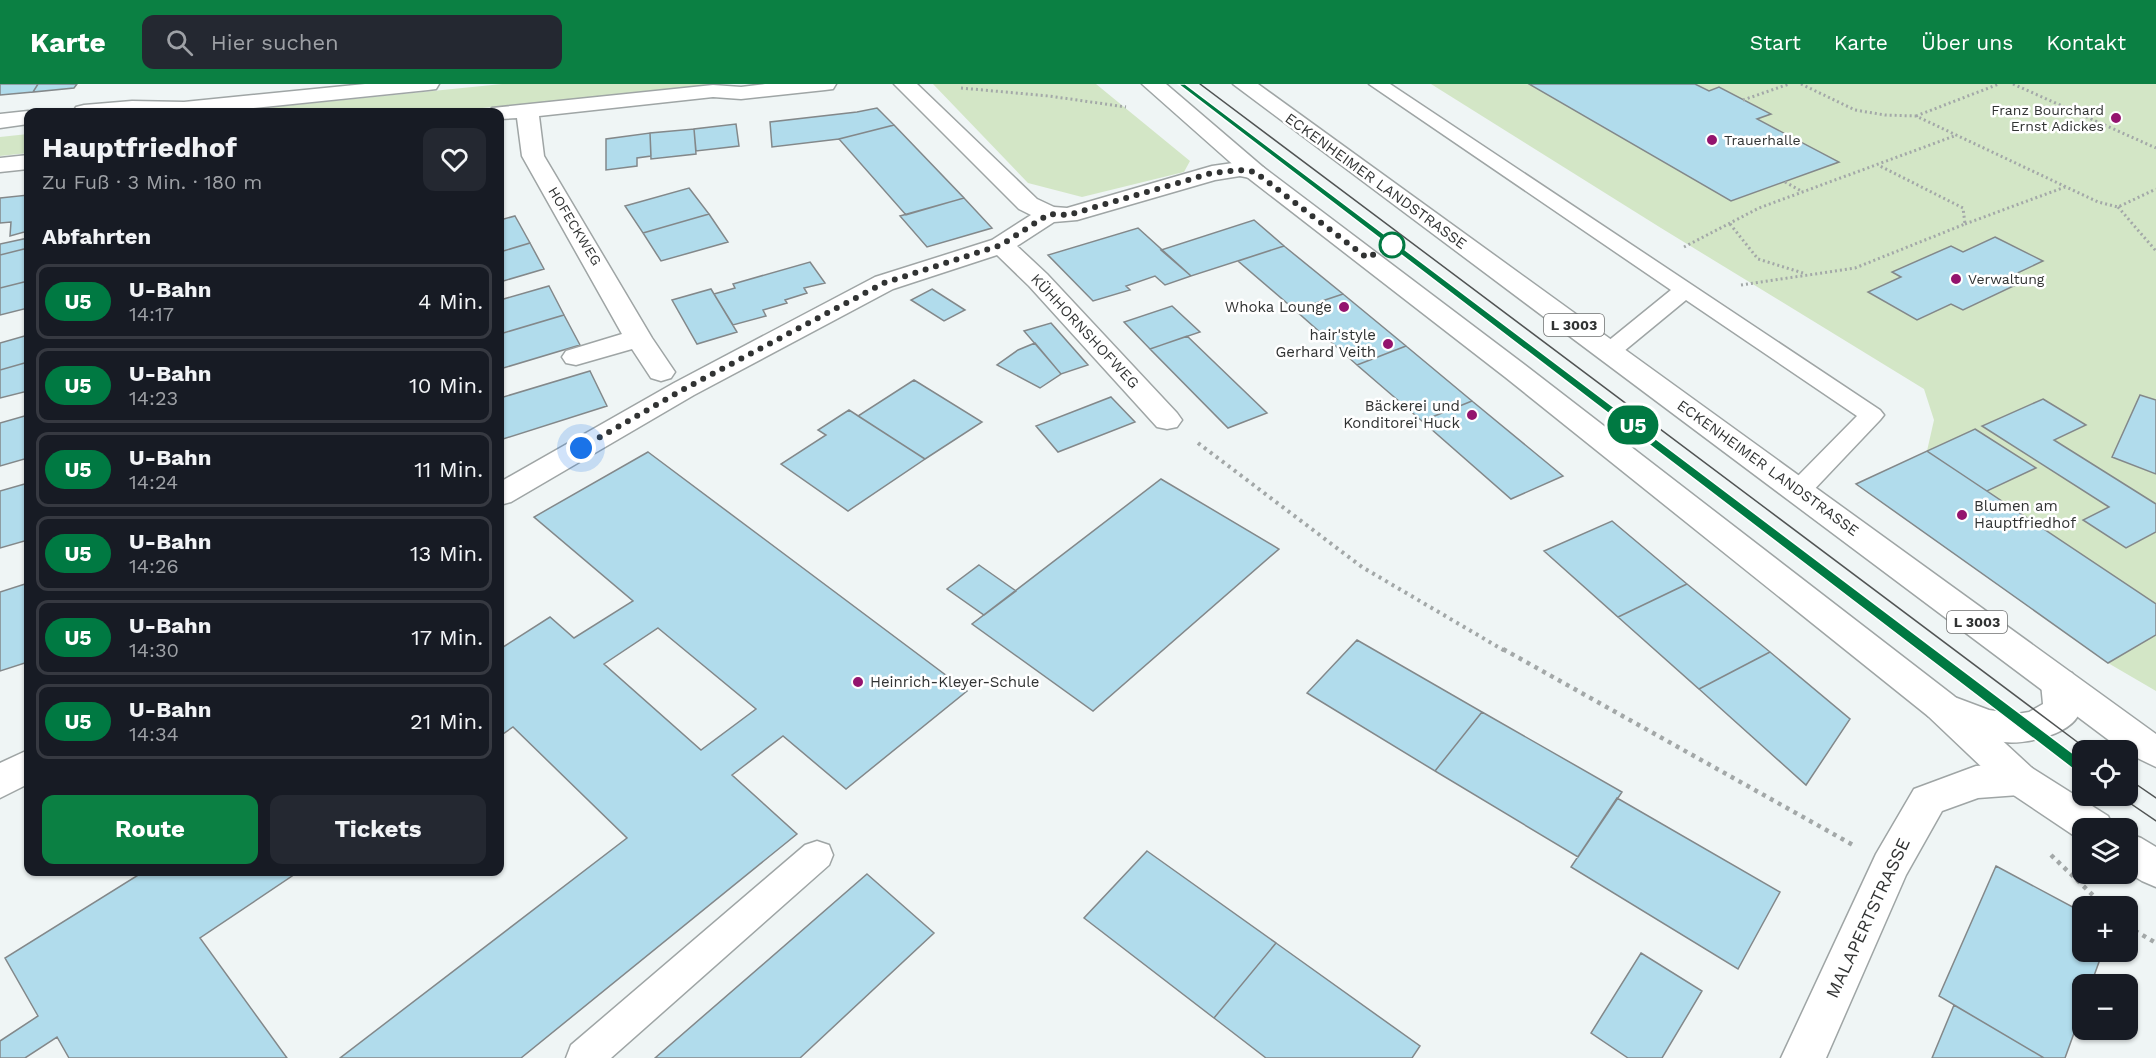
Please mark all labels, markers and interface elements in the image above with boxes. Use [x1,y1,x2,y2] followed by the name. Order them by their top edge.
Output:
[142,15,562,69] search box
[30,26,106,59] text: Karte
[163,26,196,59] icon: search
[211,30,339,55] text: Hier suchen
[1750,30,1801,55] text: Start
[1834,30,1888,55] text: Karte
[1921,30,2013,55] text: Über uns
[2046,30,2126,55] text: Kontakt
[1991,102,2104,134] place label: Franz Bourchard Ernst Adickes
[1282,109,1470,253] street label: ECKENHEIMER LANDSTRASSE
[2109,111,2123,125] marker: Franz Bourchard Ernst Adickes
[423,128,486,191] button: heart
[42,131,237,164] text: Hauptfriedhof
[1724,132,1801,148] place label: Trauerhalle
[1705,133,1719,147] marker: Trauerhalle
[42,170,262,194] text: Zu Fuß · 3 Min. · 180 m
[545,184,605,268] street label: HOFECKWEG
[42,224,151,249] text: Abfahrten
[1379,232,1405,258] unlabelled marker
[1027,270,1143,392] street label: KÜHHORNSHOFWEG
[1968,271,2045,287] place label: Verwaltung
[1949,272,1963,286] marker: Verwaltung
[129,277,211,302] text: U-Bahn
[64,289,92,314] text: U5
[418,289,483,314] text: 4 Min.
[1225,298,1332,316] place label: Whoka Lounge
[1337,300,1351,314] marker: Whoka Lounge
[129,302,174,326] text: 14:17
[1544,314,1604,336] road number: L 3003
[1275,326,1376,361] place label: hair'style Gerhard Veith
[1381,337,1395,351] marker: hair'style Gerhard Veith
[129,361,211,386] text: U-Bahn
[64,373,92,398] text: U5
[409,373,483,398] text: 10 Min.
[129,386,178,410] text: 14:23
[1674,396,1862,540] street label: ECKENHEIMER LANDSTRASSE
[1343,397,1460,432] place label: Bäckerei und Konditorei Huck
[1606,406,1660,444] line badge: U5
[1465,408,1479,422] marker: Bäckerei und Konditorei Huck
[1619,413,1647,438] text: U5
[566,433,596,463] your location
[129,445,211,470] text: U-Bahn
[64,457,92,482] text: U5
[414,457,483,482] text: 11 Min.
[129,470,178,494] text: 14:24
[1974,497,2076,532] place label: Blumen am Hauptfriedhof
[1955,508,1969,522] marker: Blumen am Hauptfriedhof
[129,529,211,554] text: U-Bahn
[64,541,92,566] text: U5
[410,541,483,566] text: 13 Min.
[129,554,179,578] text: 14:26
[1947,611,2007,633] road number: L 3003
[129,613,211,638] text: U-Bahn
[64,625,92,650] text: U5
[411,625,483,650] text: 17 Min.
[129,638,179,662] text: 14:30
[870,673,1040,691] place label: Heinrich-Kleyer-Schule
[851,675,865,689] marker: Heinrich-Kleyer-Schule
[129,697,211,722] text: U-Bahn
[64,709,92,734] text: U5
[410,709,483,734] text: 21 Min.
[129,722,179,746] text: 14:34
[2072,740,2138,1040] map controls
[2072,740,2138,806] button: locate
[42,795,258,864] button: Route
[270,795,486,864] button: Tickets
[2072,818,2138,884] button: layers
[1821,834,1914,1001] street label: MALAPERTSTRASSE
[2072,896,2138,962] button: +
[2072,974,2138,1040] button: −

